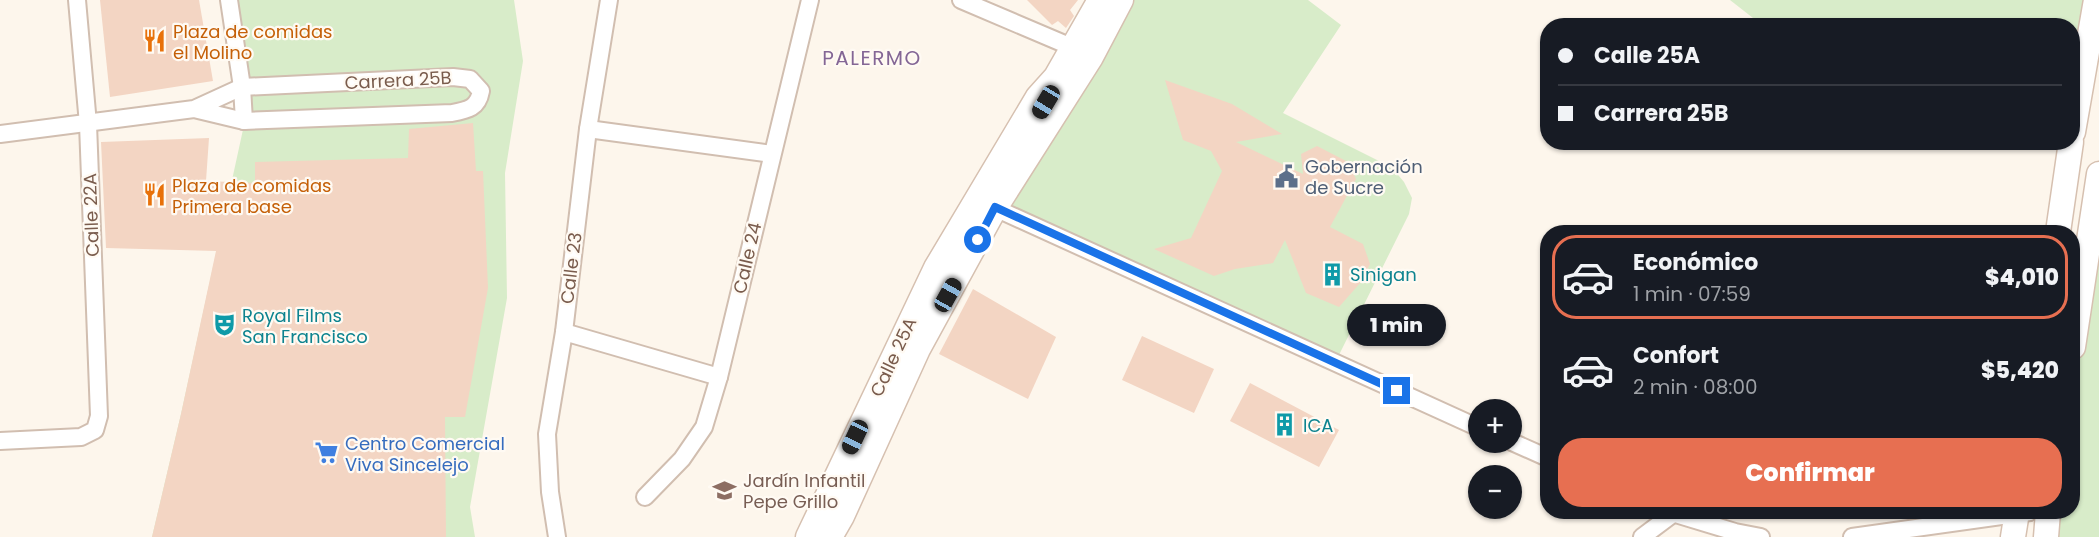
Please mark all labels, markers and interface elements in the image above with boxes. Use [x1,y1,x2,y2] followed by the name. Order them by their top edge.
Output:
[173,19,332,65] place label: Plaza de comidas el Molino
[142,28,168,54] restaurant icon: Plaza de comidas el Molino
[1594,40,1700,71] text: Calle 25A
[822,44,922,72] district label: PALERMO
[344,65,452,95] street label: Carrera 25B
[1029,82,1063,122] car
[1594,98,1728,129] text: Carrera 25B
[1305,154,1423,200] place label: Gobernación de Sucre
[1274,163,1300,189] public building icon: Gobernación de Sucre
[77,173,105,257] street label: Calle 22A
[172,173,331,219] place label: Plaza de comidas Primera base
[141,182,167,208] restaurant icon: Plaza de comidas Primera base
[727,220,767,296] street label: Calle 24
[964,226,991,253] route start
[554,231,588,305] street label: Calle 23
[1633,247,1758,278] text: Económico
[1561,250,1615,304] icon: car
[1319,261,1345,287] building icon: Sinigan
[1350,262,1417,287] place label: Sinigan
[1985,262,2059,293] text: $4,010
[931,275,965,315] car
[1633,280,1751,308] text: 1 min · 07:59
[242,303,368,349] place label: Royal Films San Francisco
[1348,304,1446,346] callout: 1 min
[1370,311,1423,339] text: 1 min
[211,312,237,338] theatre icon: Royal Films San Francisco
[864,313,922,401] street label: Calle 25A
[1633,340,1719,371] text: Confort
[1561,343,1615,397] icon: car
[1981,355,2059,386] text: $5,420
[1633,373,1758,401] text: 2 min · 08:00
[1383,377,1410,404] route end
[1468,399,1522,519] map controls
[1468,399,1522,453] button: +
[1272,412,1298,438] building icon: ICA
[1303,413,1333,438] place label: ICA
[839,417,871,457] car
[345,431,505,477] place label: Centro Comercial Viva Sincelejo
[1558,438,2062,507] button: Confirmar
[314,440,340,466] supermarket icon: Centro Comercial Viva Sincelejo
[1468,465,1522,519] button: −
[743,468,865,514] place label: Jardín Infantil Pepe Grillo
[712,477,738,503] school or university icon: Jardín Infantil Pepe Grillo

